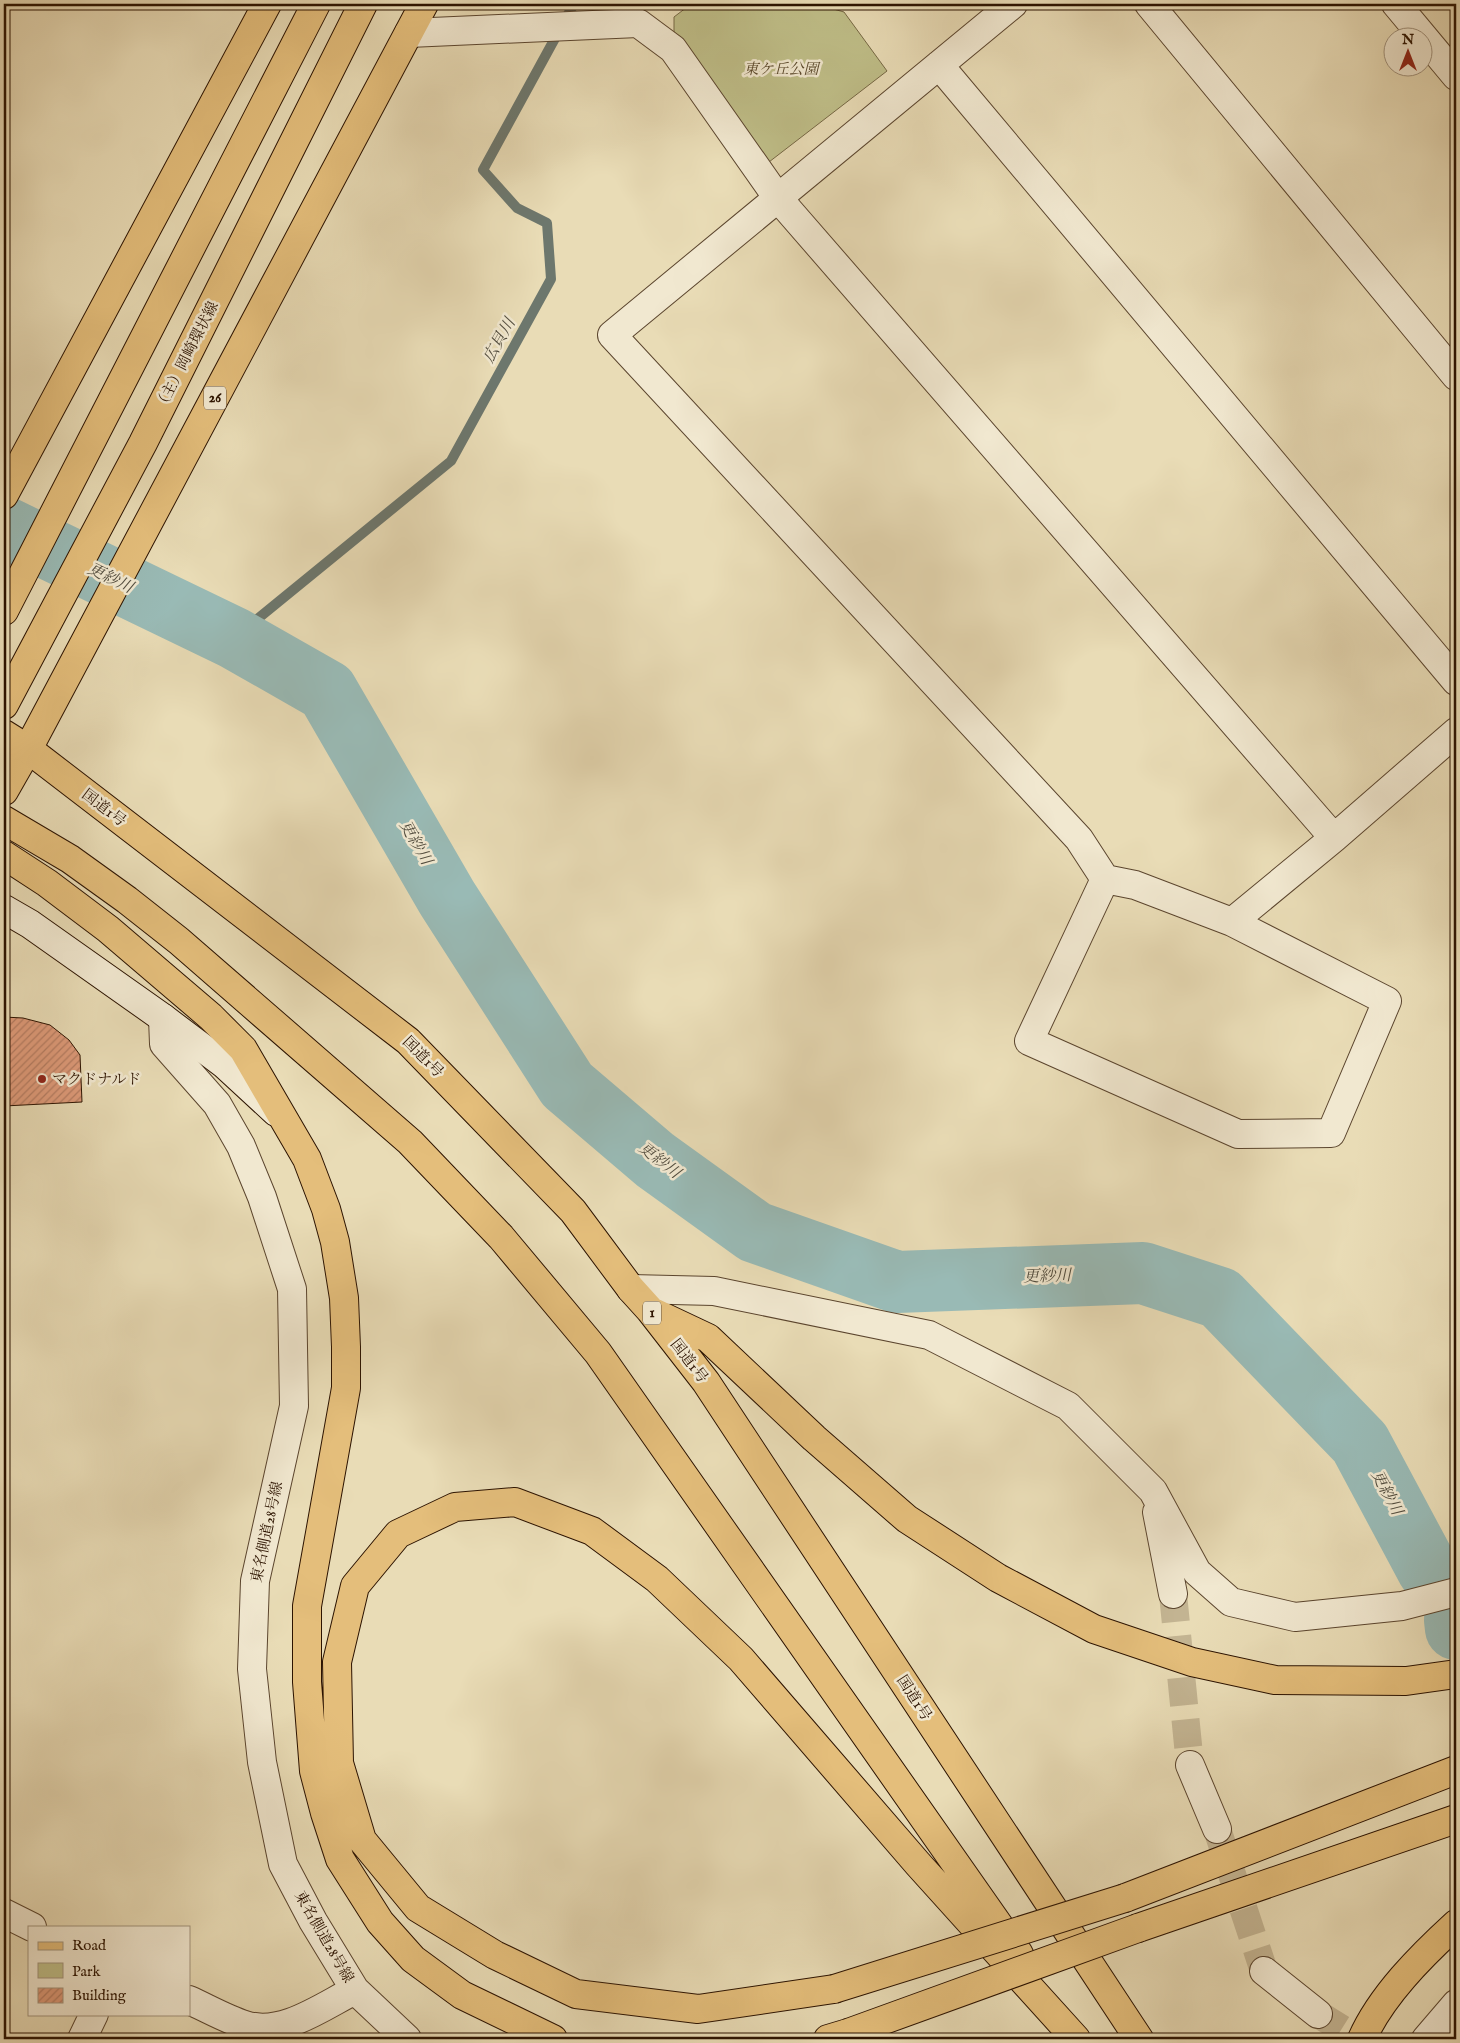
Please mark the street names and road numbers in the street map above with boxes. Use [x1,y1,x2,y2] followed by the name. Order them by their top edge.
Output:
[151,298,223,414] street label: （主）岡崎環状線
[204,386,226,409] road number: 26
[78,785,130,831] street label: 国道1号
[398,1032,448,1082] street label: 国道1号
[643,1302,661,1325] road number: 1
[666,1335,712,1387] street label: 国道1号
[247,1480,287,1584] street label: 東名側道28号線
[892,1672,936,1724] street label: 国道1号
[290,1888,358,1986] street label: 東名側道28号線

